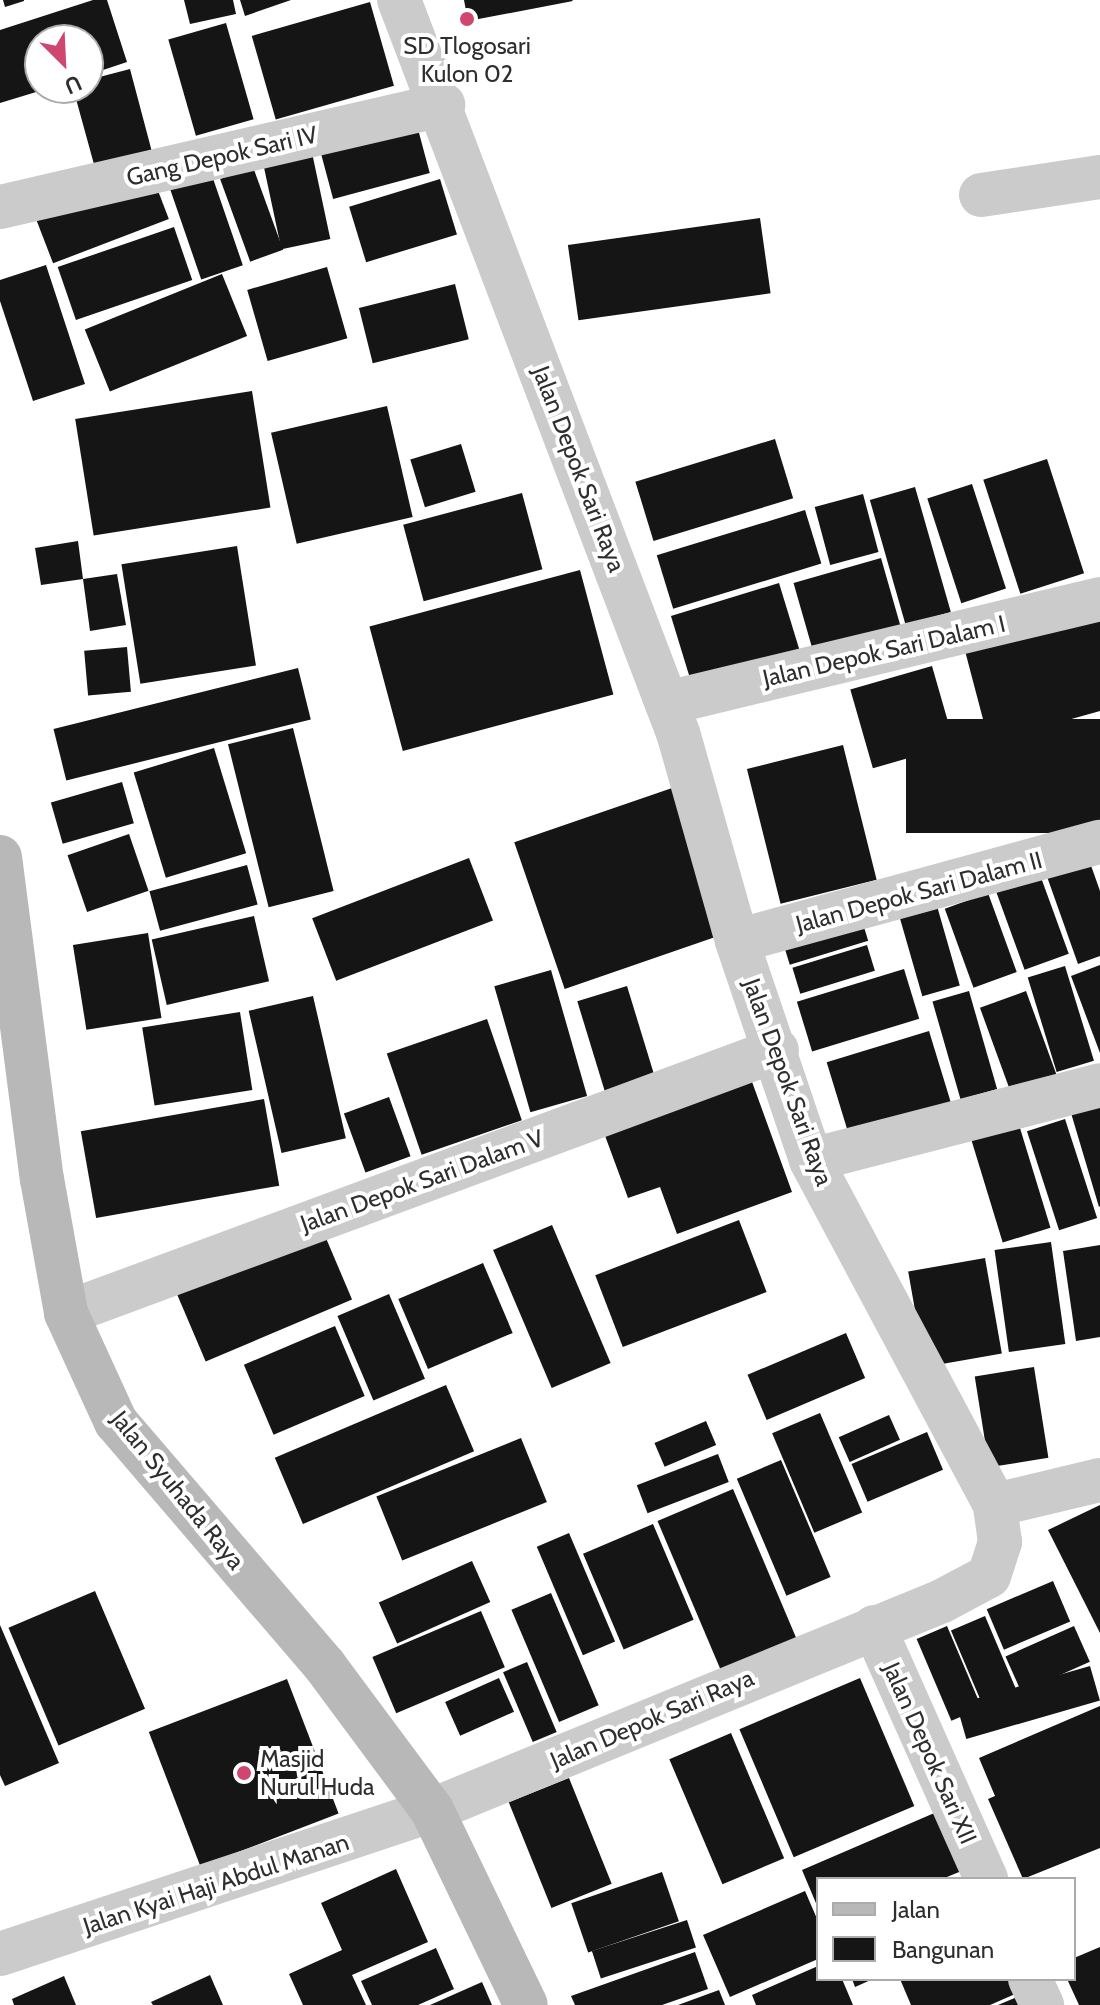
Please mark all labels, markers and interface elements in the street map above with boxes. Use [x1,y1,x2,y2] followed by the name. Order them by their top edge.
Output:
[458,10,476,28] marker: SD Tlogosari Kulon 02
[24,24,104,104] north arrow
[403,32,531,88] place label: SD Tlogosari Kulon 02
[60,69,86,100] text: U
[124,120,320,192] street label: Gang Depok Sari IV
[526,362,632,576] street label: Jalan Depok Sari Raya
[760,609,1008,693] street label: Jalan Depok Sari Dalam I
[793,845,1045,939] street label: Jalan Depok Sari Dalam II
[737,975,839,1189] street label: Jalan Depok Sari Raya
[297,1124,547,1238] street label: Jalan Depok Sari Dalam V
[105,1405,251,1575] street label: Jalan Syuhada Raya
[877,1658,983,1848] street label: Jalan Depok Sari XII
[546,1663,758,1775] street label: Jalan Depok Sari Raya
[260,1745,375,1801] place label: Masjid Nurul Huda
[235,1764,253,1782] marker: Masjid Nurul Huda
[80,1827,352,1941] street label: Jalan Kyai Haji Abdul Manan
[816,1877,1076,1981] legend
[892,1895,940,1924] text: Jalan
[892,1935,994,1964] text: Bangunan

